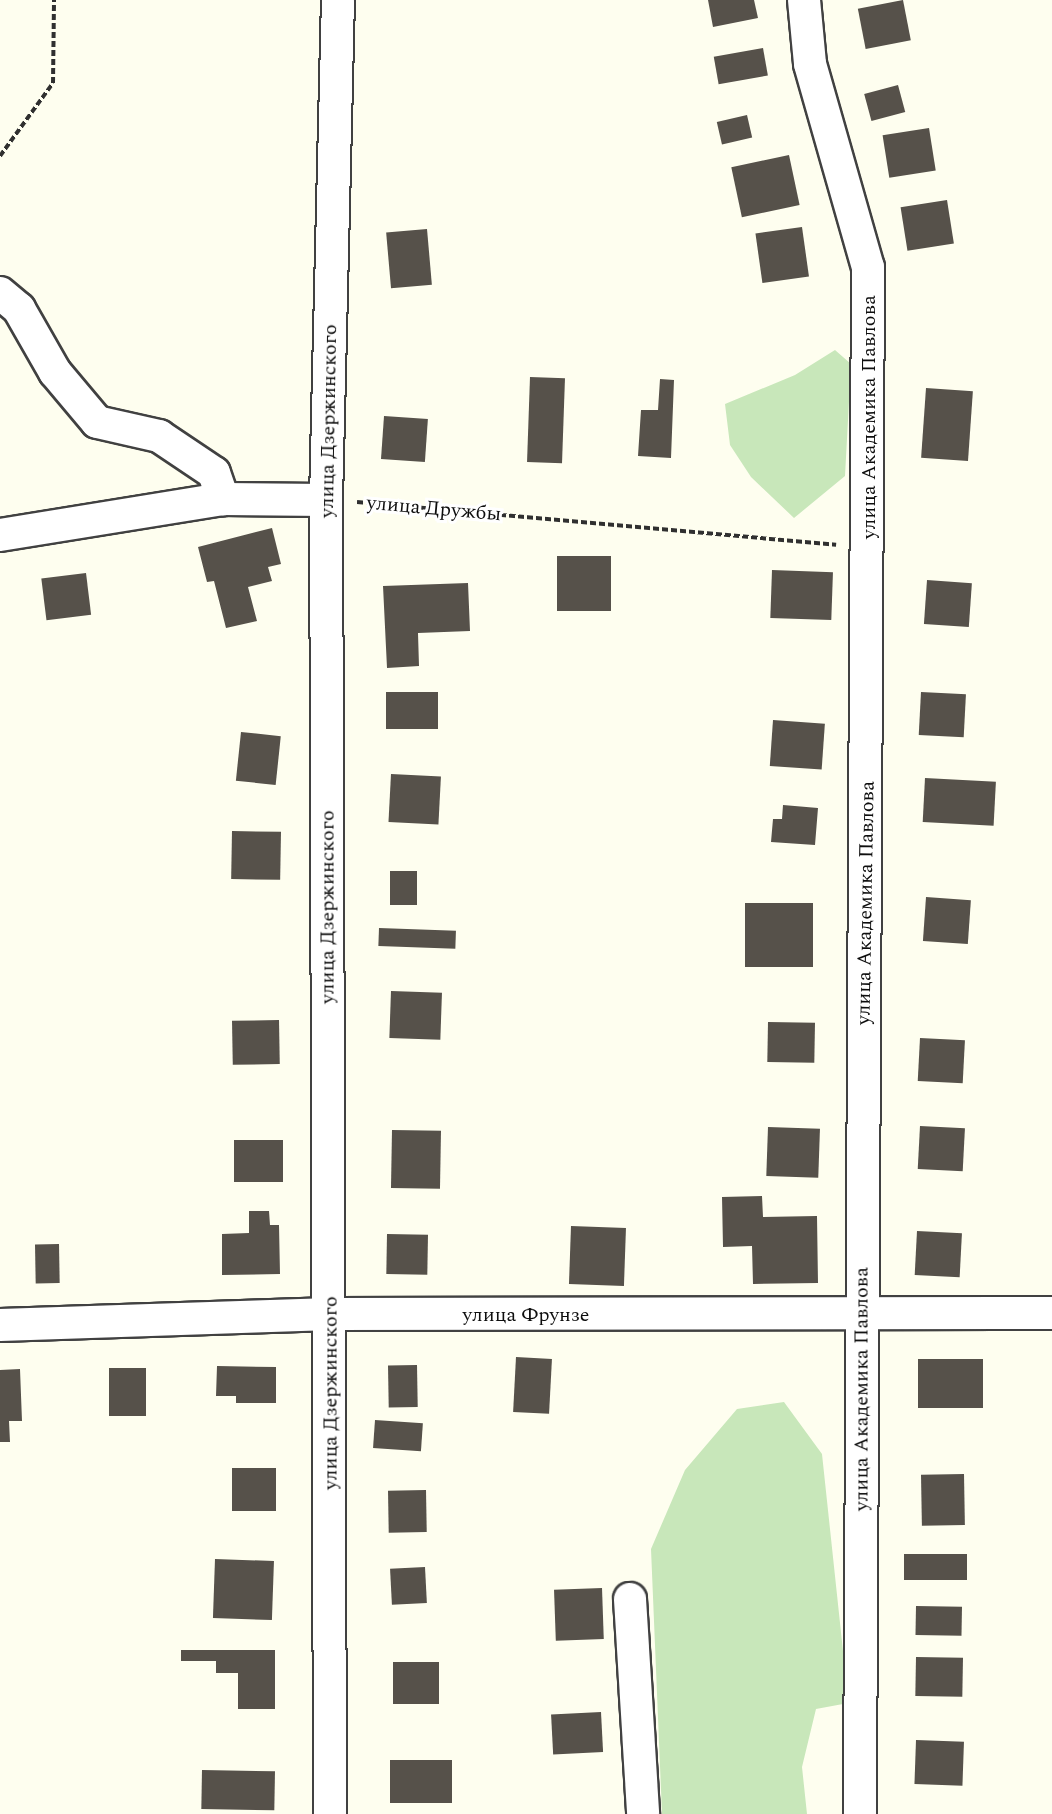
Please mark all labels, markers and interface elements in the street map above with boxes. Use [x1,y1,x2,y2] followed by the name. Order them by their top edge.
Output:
[857,295,881,539] street label: улица Академика Павлова
[315,324,343,518] street label: улица Дзержинского
[366,491,502,527] street label: улица Дружбы
[852,781,880,1025] street label: улица Академика Павлова
[316,810,340,1004] street label: улица Дзержинского
[850,1267,874,1511] street label: улица Академика Павлова
[319,1296,343,1490] street label: улица Дзержинского
[462,1303,590,1327] street label: улица Фрунзе

